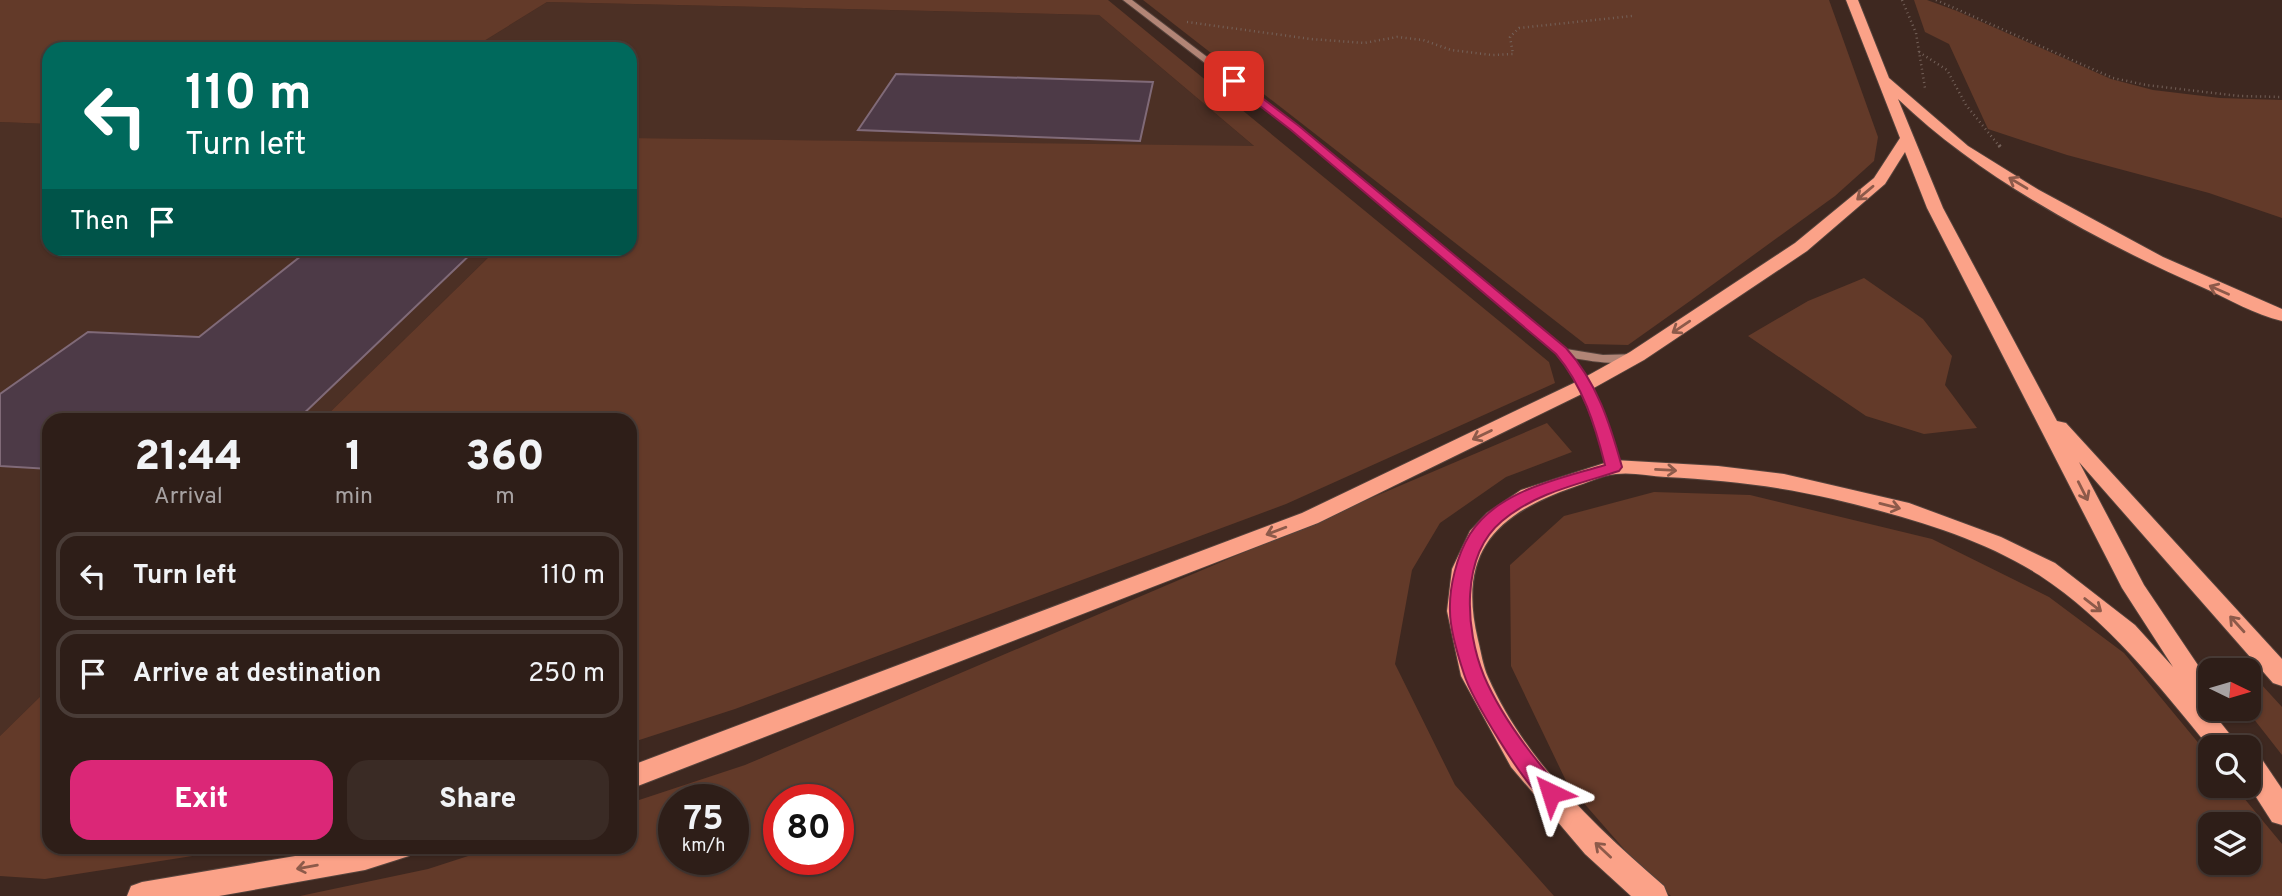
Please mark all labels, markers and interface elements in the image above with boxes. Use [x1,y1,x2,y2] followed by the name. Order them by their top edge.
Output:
[1204,51,1264,111] pin
[1215,62,1253,100] icon: arrive
[185,65,312,127] text: 110 m
[70,70,161,161] icon: left
[185,126,306,166] text: Turn left
[2009,176,2029,190] one-way arrow
[1856,185,1874,201] one-way arrow
[143,203,181,241] icon: arrive
[70,206,129,239] text: Then
[2209,282,2230,296] one-way arrow
[1672,320,1692,334] one-way arrow
[1472,429,1493,442] one-way arrow
[134,432,242,485] text: 21:44
[345,432,363,485] text: 1
[466,432,545,485] text: 360
[1655,464,1677,477] one-way arrow
[2076,480,2090,501] one-way arrow
[154,483,223,512] text: Arrival
[335,483,373,512] text: min
[495,483,515,512] text: m
[1879,500,1901,513] one-way arrow
[1265,525,1287,538] one-way arrow
[74,557,112,595] icon: left
[133,560,237,593] text: Turn left
[541,560,605,593] text: 110 m
[2083,598,2102,613] one-way arrow
[2229,615,2245,633] one-way arrow
[74,655,112,693] icon: arrive
[133,658,381,691] text: Arrive at destination
[528,658,605,691] text: 250 m
[2198,658,2261,721] north arrow
[2198,658,2261,875] map controls
[2198,735,2261,798] button: search
[1514,756,1588,830] position arrow
[70,760,333,840] button: Exit
[347,760,609,840] button: Share
[763,784,854,875] speed limit sign: 80
[683,798,724,842] text: 75
[2198,812,2261,875] button: layers
[682,835,725,858] text: km/h
[1594,842,1611,859] one-way arrow
[296,861,319,874] one-way arrow

